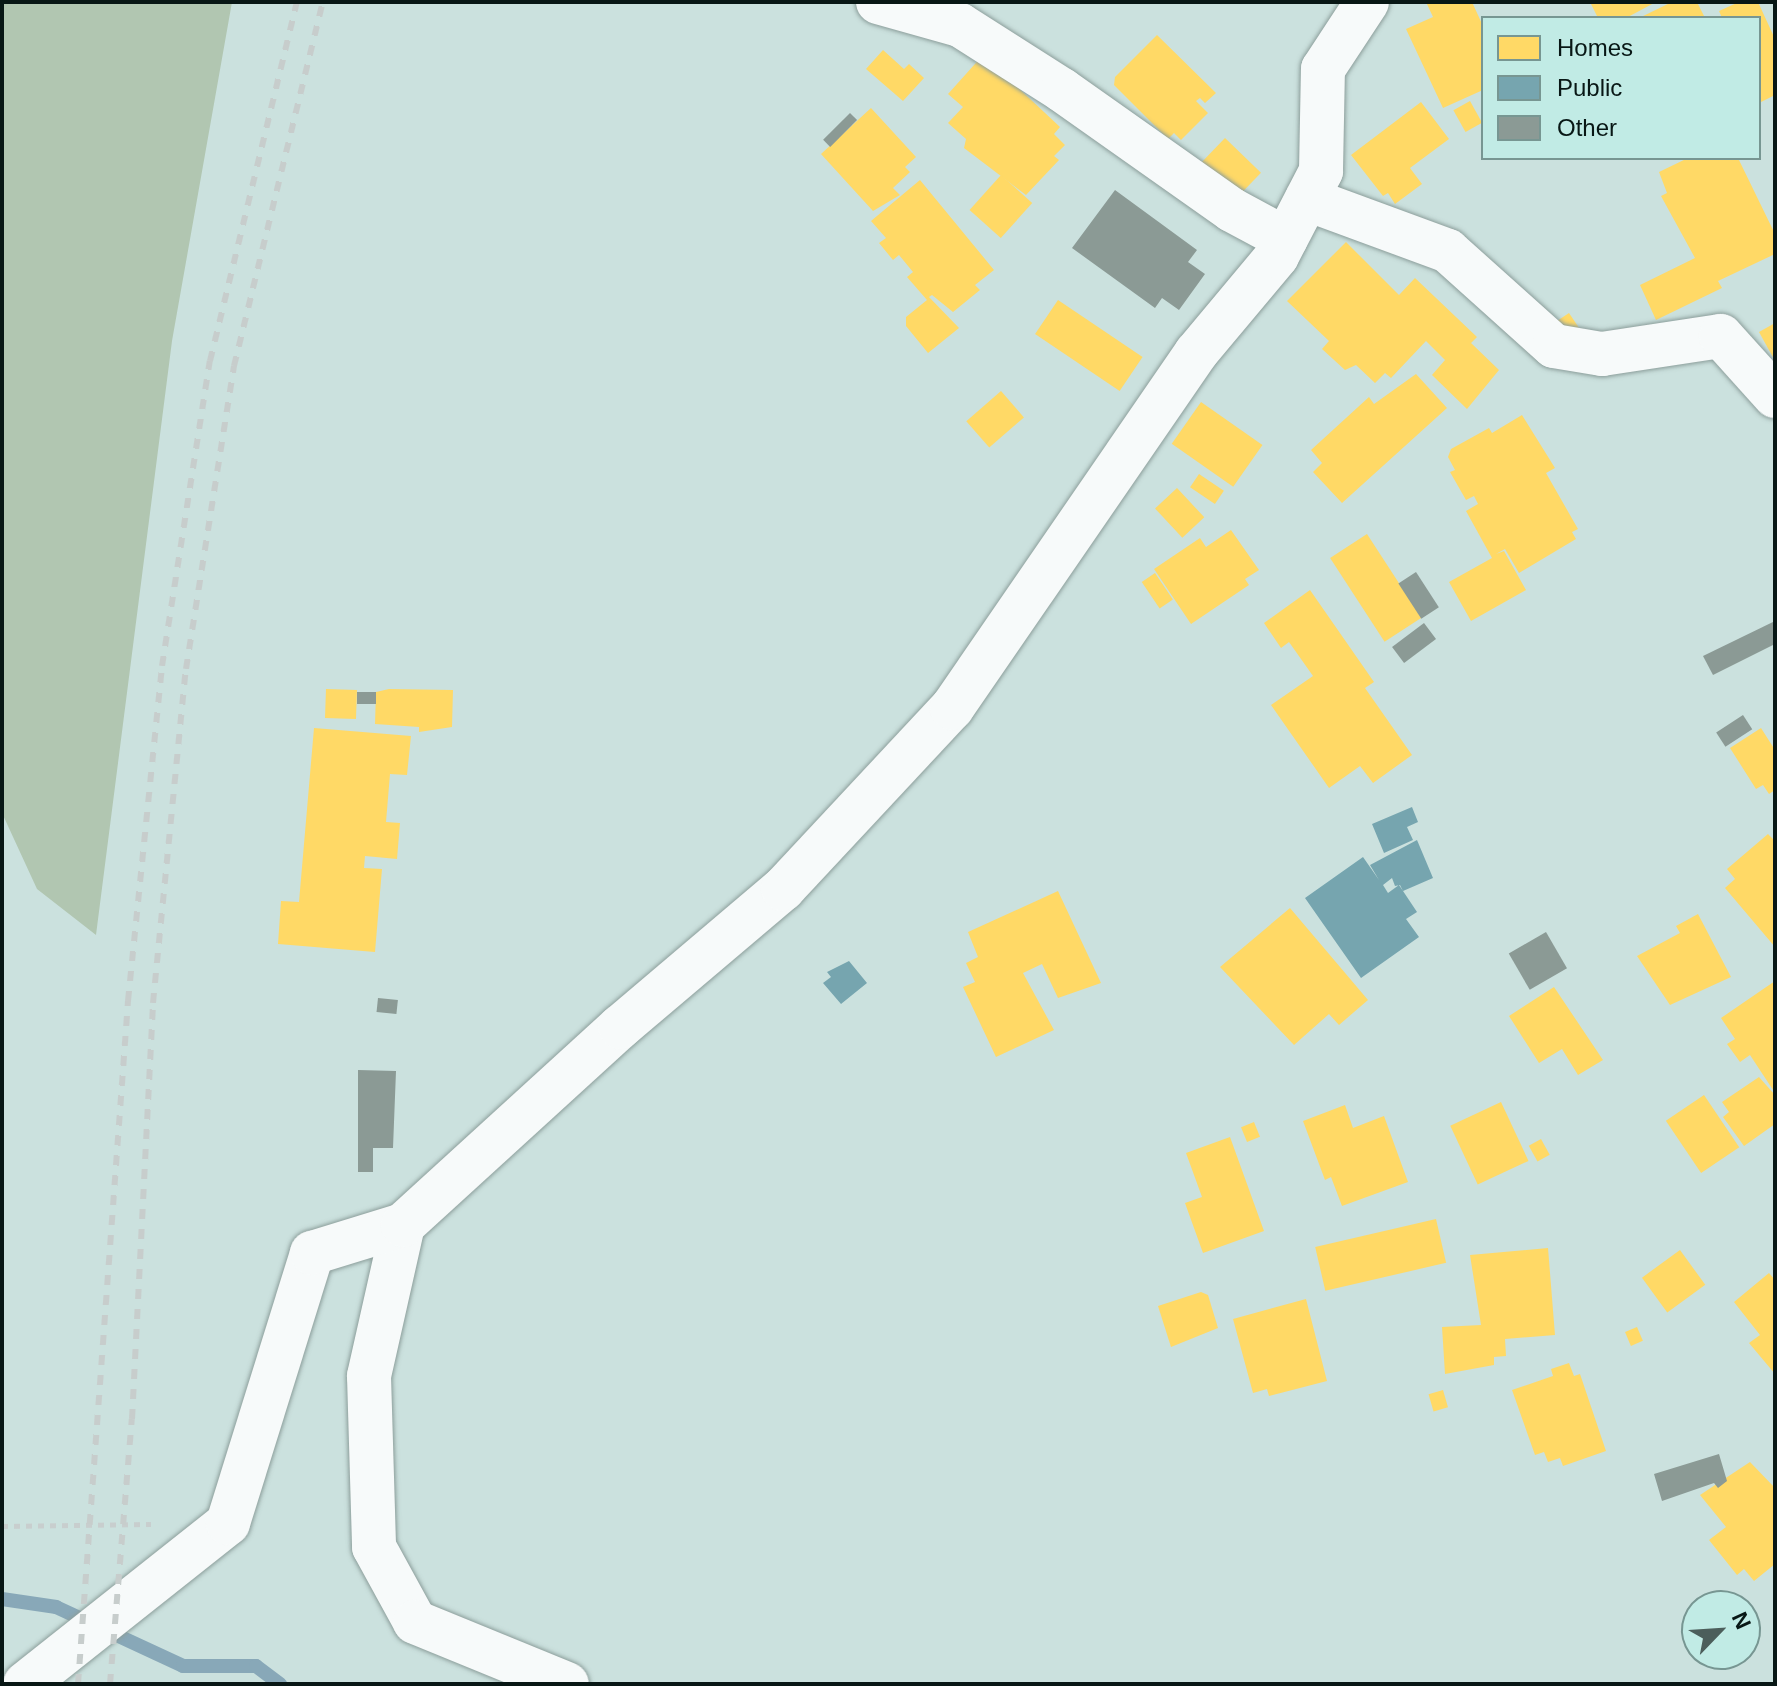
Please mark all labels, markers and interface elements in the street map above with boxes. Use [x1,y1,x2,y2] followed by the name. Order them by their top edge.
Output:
[1481,16,1761,160] legend
[1557,34,1633,61] text: Homes
[1557,74,1622,101] text: Public
[1557,114,1617,141] text: Other
[1681,1590,1761,1670] north arrow
[1727,1608,1756,1633] text: N

